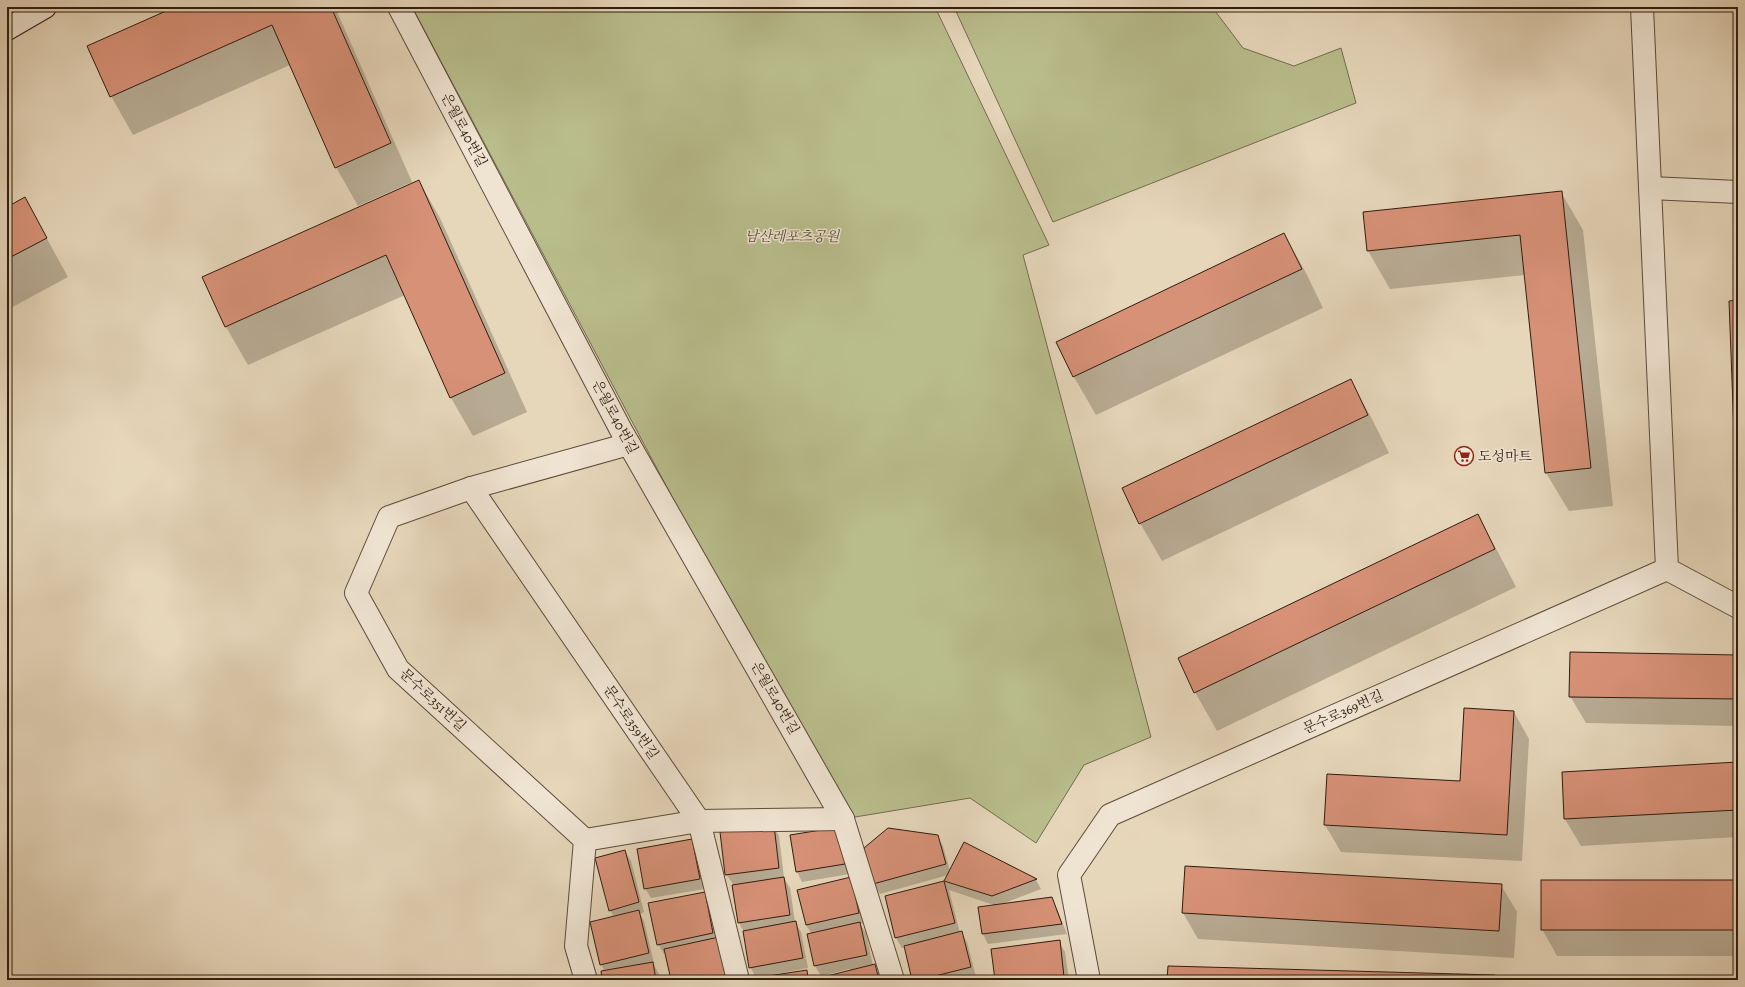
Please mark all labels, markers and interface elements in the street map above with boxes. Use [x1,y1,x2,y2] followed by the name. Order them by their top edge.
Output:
[436,90,492,170] street label: 은월로40번길
[745,227,841,246] park label: 남산레포츠공원
[587,377,643,457] street label: 은월로40번길
[1453,445,1475,467] supermarket icon: 도성마트
[1478,447,1533,466] place label: 도성마트
[746,658,804,738] street label: 은월로40번길
[396,664,470,736] street label: 문수로351번길
[599,681,663,763] street label: 문수로359번길
[1300,686,1386,738] street label: 문수로369번길

